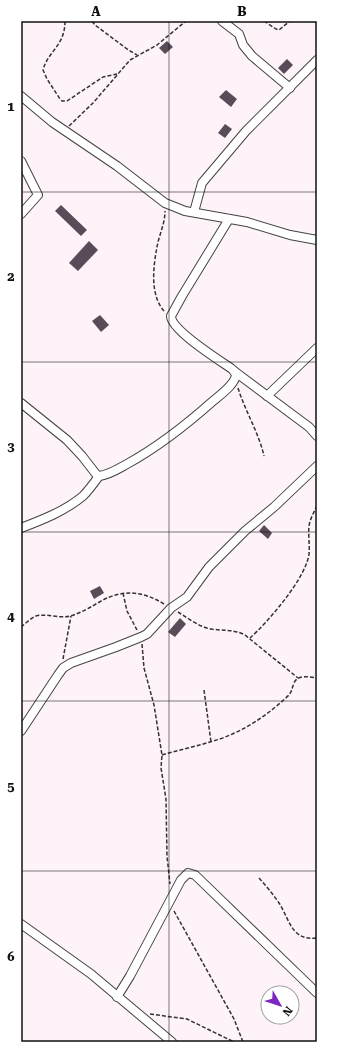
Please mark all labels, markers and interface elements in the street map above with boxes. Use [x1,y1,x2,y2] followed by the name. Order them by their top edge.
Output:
[91,4,101,19] text: A
[237,4,247,19] text: B
[7,99,15,114] text: 1
[7,269,15,284] text: 2
[7,439,15,454] text: 3
[7,609,15,624] text: 4
[7,779,15,794] text: 5
[7,949,15,964] text: 6
[260,985,300,1025] north arrow
[279,1004,295,1019] text: N

